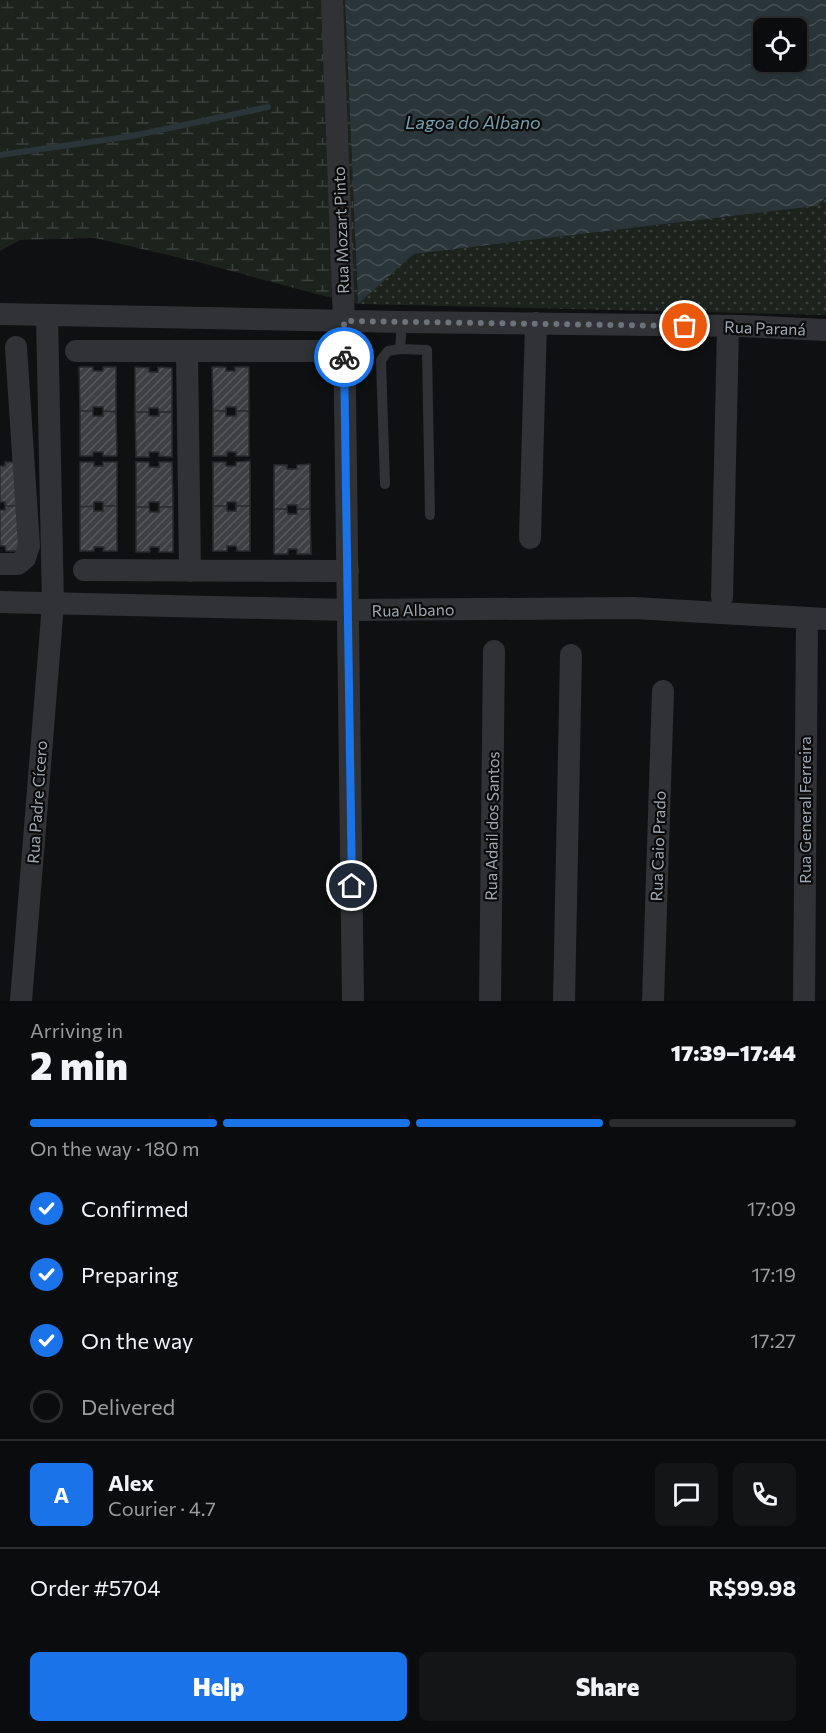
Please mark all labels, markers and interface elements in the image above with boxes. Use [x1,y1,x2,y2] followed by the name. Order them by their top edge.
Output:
[753,18,807,72] map controls
[753,18,807,72] button: locate
[405,111,541,133] water label: Lagoa do Albano
[329,166,352,294] street label: Rua Mozart Pinto
[659,300,710,351] pin
[668,309,701,342] icon: bag
[724,317,806,338] street label: Rua Paraná
[314,327,374,387] courier
[328,341,361,374] icon: bike
[371,599,454,620] street label: Rua Albano
[795,736,814,884] street label: Rua General Ferreira
[23,740,50,864] street label: Rua Padre Cícero
[481,751,502,901] street label: Rua Adail dos Santos
[646,790,669,902] street label: Rua Caio Prado
[326,860,377,911] pin
[335,869,368,902] icon: home
[30,1018,123,1042] text: Arriving in
[671,1039,796,1066] text: 17:39–17:44
[30,1040,128,1088] text: 2 min
[30,1136,199,1160] text: On the way · 180 m
[30,1192,63,1225] icon: check
[81,1195,188,1222] text: Confirmed
[747,1196,796,1220] text: 17:09
[30,1258,63,1291] icon: check
[81,1261,178,1288] text: Preparing
[751,1262,796,1286] text: 17:19
[30,1324,63,1357] icon: check
[81,1327,193,1354] text: On the way
[751,1328,796,1352] text: 17:27
[81,1393,175,1420] text: Delivered
[655,1463,718,1526] button: chat
[733,1463,796,1526] button: phone
[108,1469,154,1496] text: Alex
[54,1481,69,1508] text: A
[108,1496,216,1520] text: Courier · 4.7
[30,1574,160,1601] text: Order #5704
[709,1574,796,1601] text: R$99.98
[30,1652,407,1721] button: Help
[419,1652,796,1721] button: Share

